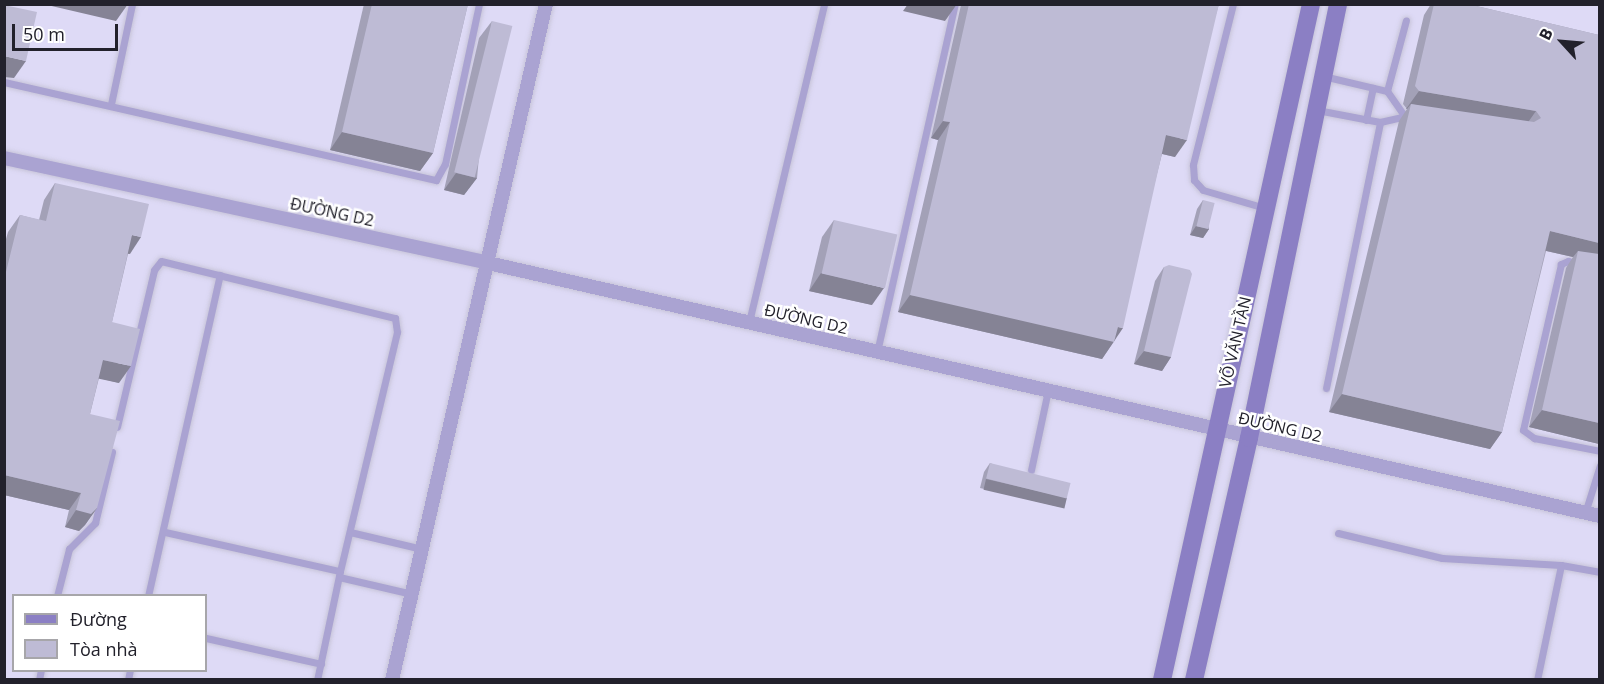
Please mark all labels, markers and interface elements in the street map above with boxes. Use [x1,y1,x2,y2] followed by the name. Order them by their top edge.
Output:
[15,12,122,50] scale bar
[1532,12,1592,72] north arrow
[23,22,65,46] text: 50 m
[1534,24,1558,44] text: B
[288,194,376,230] street label: ĐƯỜNG D2
[1215,295,1255,389] street label: VÕ VĂN TẦN
[762,300,850,338] street label: ĐƯỜNG D2
[1236,408,1324,446] street label: ĐƯỜNG D2
[12,594,207,672] legend
[70,607,127,631] text: Đường
[70,637,138,661] text: Tòa nhà

